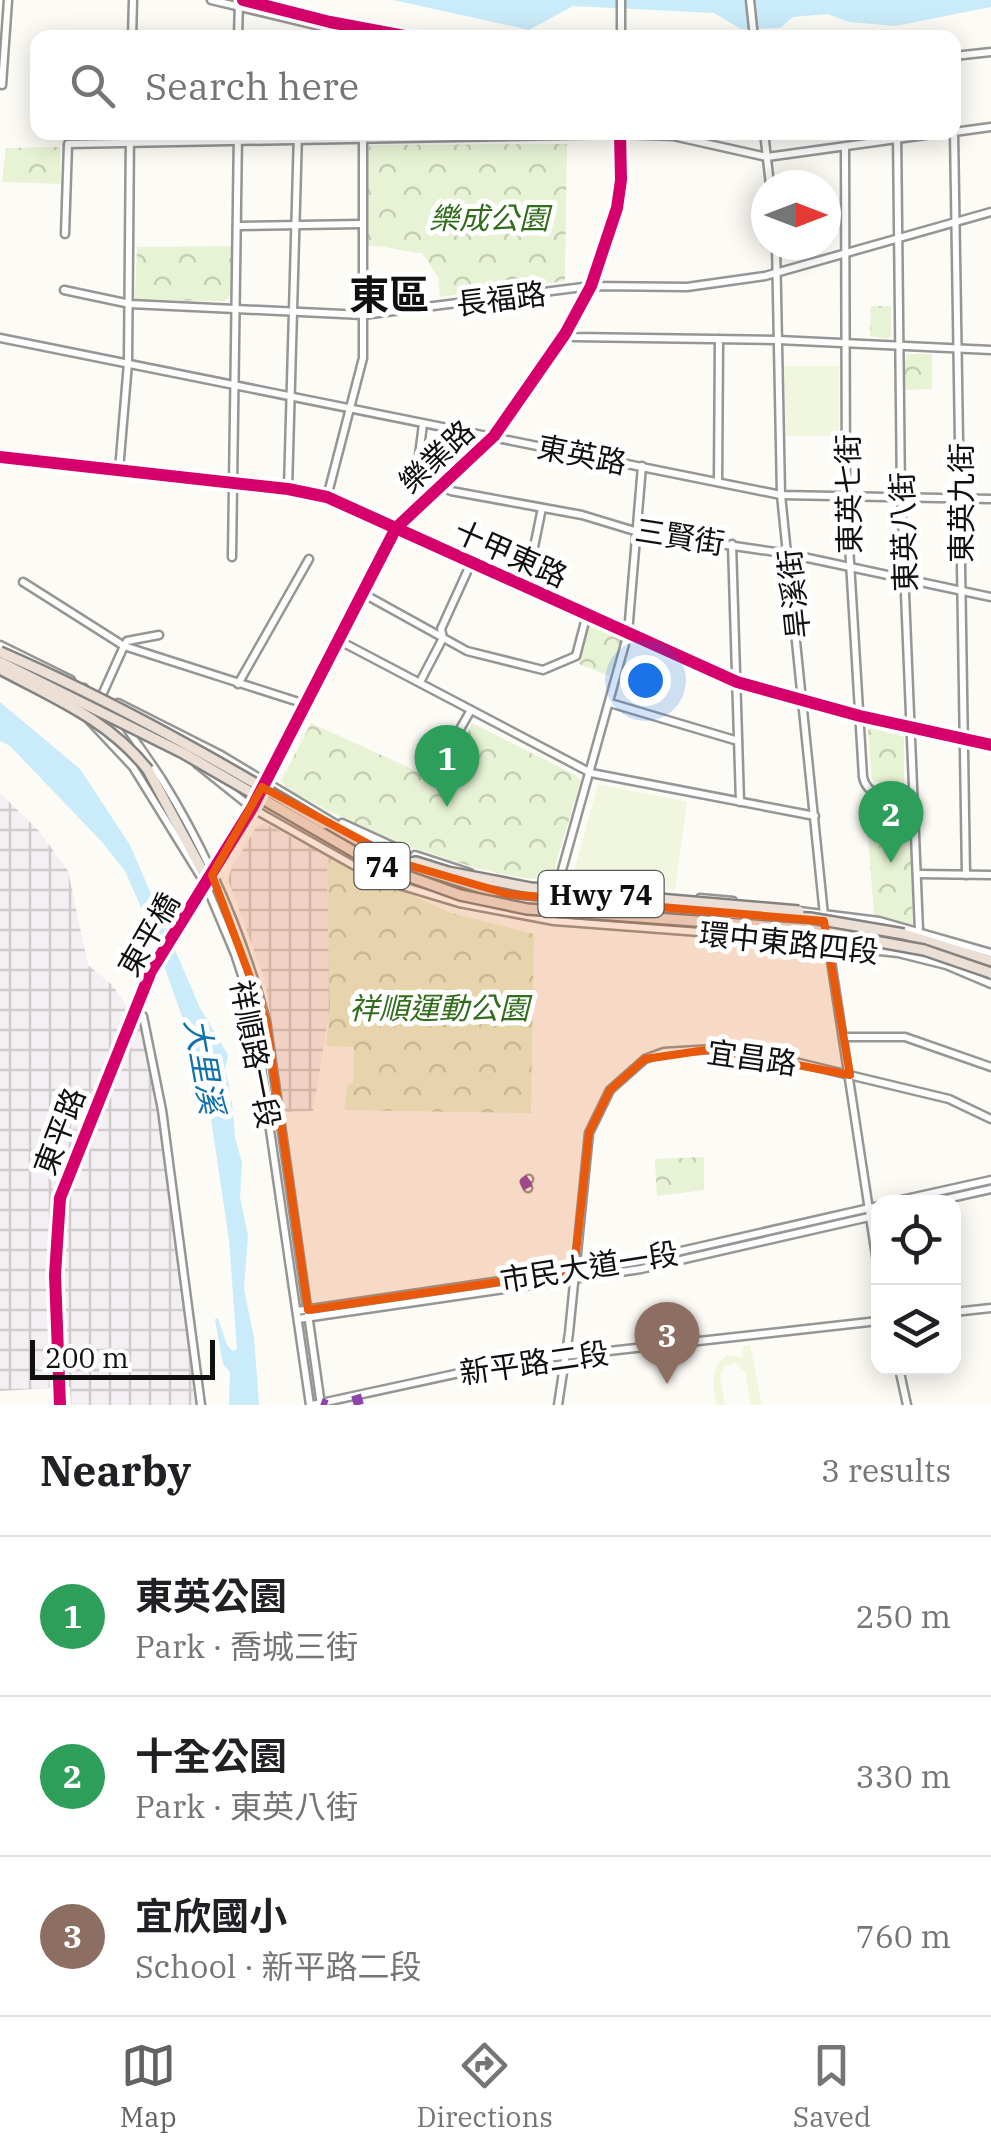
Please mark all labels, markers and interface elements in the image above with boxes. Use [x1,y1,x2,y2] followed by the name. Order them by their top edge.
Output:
[30,30,961,140] search box
[65,58,120,113] icon: search
[145,61,359,110] text: Search here
[751,170,841,260] north arrow
[429,198,553,237] park label: 樂成公園
[349,268,429,320] district label: 東區
[454,273,548,323] street label: 長福路
[390,411,482,501] street label: 樂業路
[534,426,630,482] street label: 東英路
[827,434,869,554] street label: 東英七街
[941,443,980,563] street label: 東英九街
[881,471,925,593] street label: 東英八街
[633,510,727,562] street label: 三賢街
[448,511,574,595] street label: 十甲東路
[769,547,817,641] street label: 旱溪街
[620,655,671,706] your location
[414,724,480,807] pin: 1
[858,780,924,863] pin: 2
[354,843,410,889] road number: 74
[538,871,664,917] road number: Hwy 74
[109,885,187,983] street label: 東平橋
[697,913,881,971] street label: 環中東路四段
[223,977,289,1131] street label: 祥順路一段
[349,988,533,1027] park label: 祥順運動公園
[176,1015,235,1121] water label: 大里溪
[705,1031,799,1083] street label: 宜昌路
[25,1082,93,1180] street label: 東平路
[871,1195,961,1375] map controls
[871,1195,961,1285] button: locate
[497,1233,681,1299] street label: 市民大道一段
[871,1285,961,1375] button: layers
[634,1302,700,1384] pin: 3
[457,1332,611,1392] street label: 新平路二段
[30,1335,215,1380] scale bar
[45,1339,129,1376] text: 200 m
[40,1443,191,1498] text: Nearby
[821,1449,951,1491] text: 3 results
[135,1571,287,1620] text: 東英公園
[63,1595,82,1637] text: 1
[855,1595,951,1637] text: 250 m
[135,1625,358,1667] text: Park · 喬城三街
[135,1731,287,1780] text: 十全公園
[63,1755,82,1797] text: 2
[855,1755,951,1797] text: 330 m
[135,1785,358,1827] text: Park · 東英八街
[135,1891,287,1940] text: 宜欣國小
[63,1915,82,1957] text: 3
[855,1915,951,1957] text: 760 m
[135,1945,422,1987] text: School · 新平路二段
[120,2038,177,2135] tab: Map
[416,2038,553,2135] tab: Directions
[793,2038,871,2135] tab: Saved

